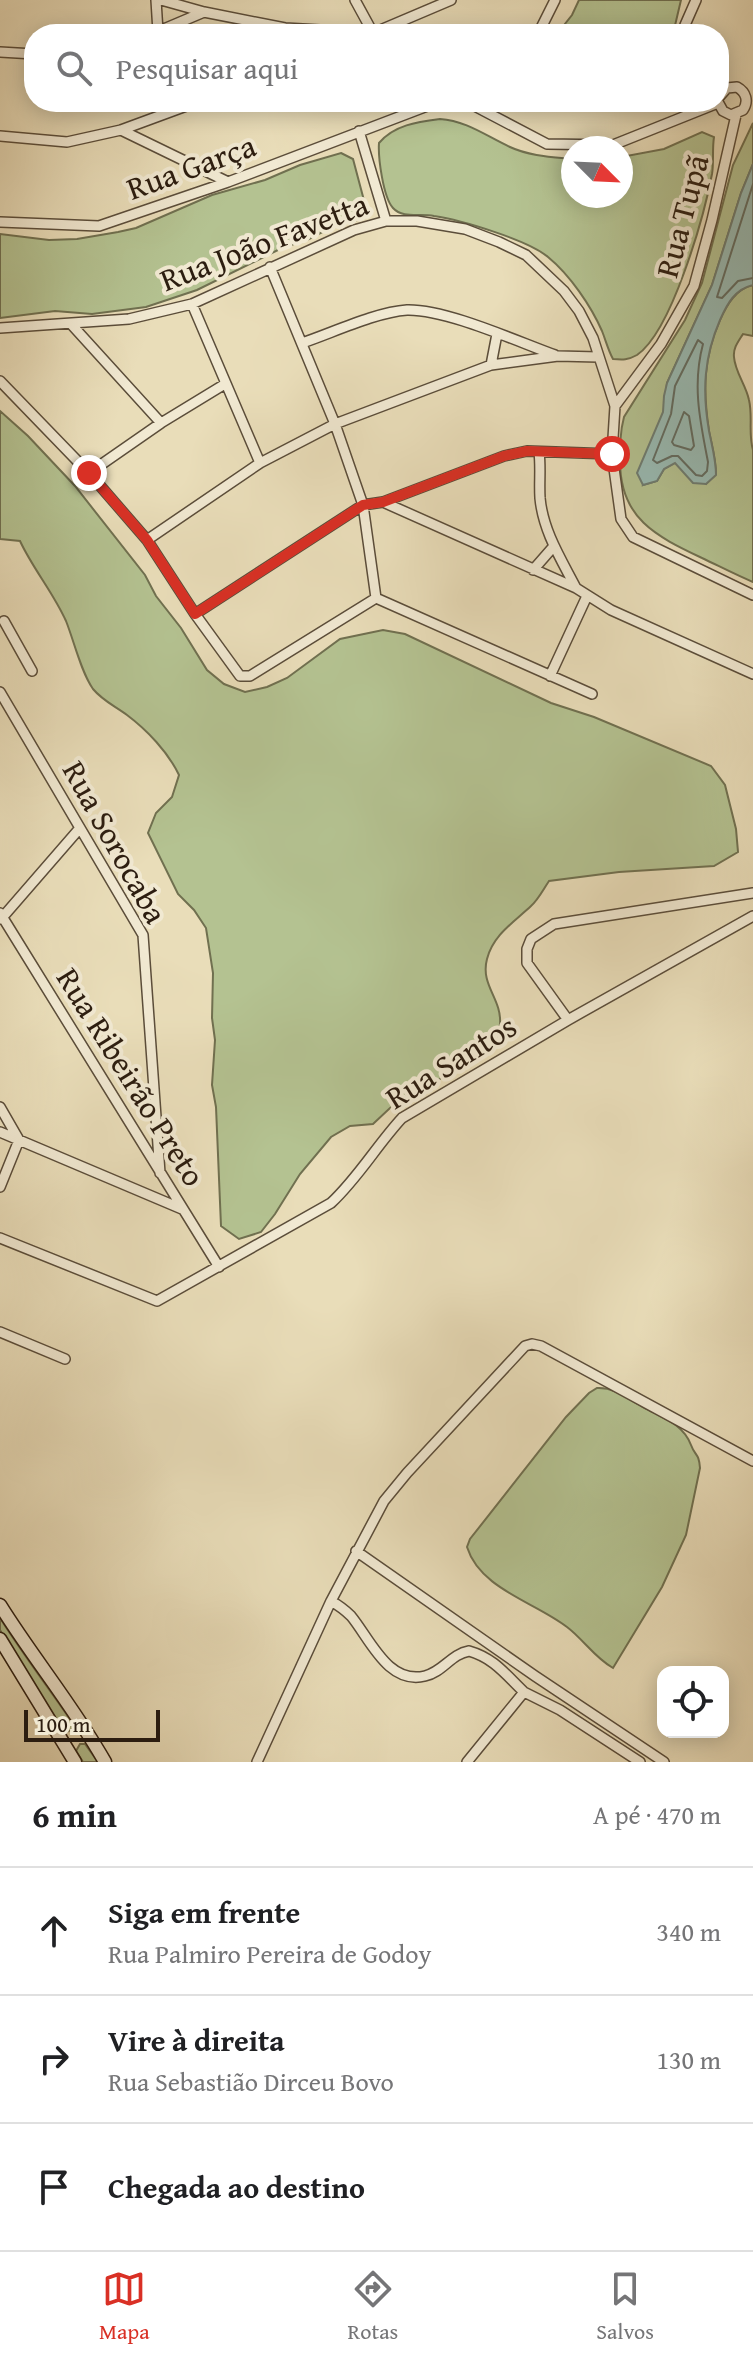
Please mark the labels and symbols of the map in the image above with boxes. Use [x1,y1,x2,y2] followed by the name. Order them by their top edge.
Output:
[120,121,262,212] street label: Rua Garça
[561,136,633,208] north arrow
[643,149,720,283] street label: Rua Tupã
[153,180,375,303] street label: Rua João Favetta
[594,436,630,472] route start
[71,455,107,491] route end
[51,752,180,932] street label: Rua Sorocaba
[45,958,218,1195] street label: Rua Ribeirão Preto
[376,1003,525,1120] street label: Rua Santos
[24,1706,160,1742] scale bar

